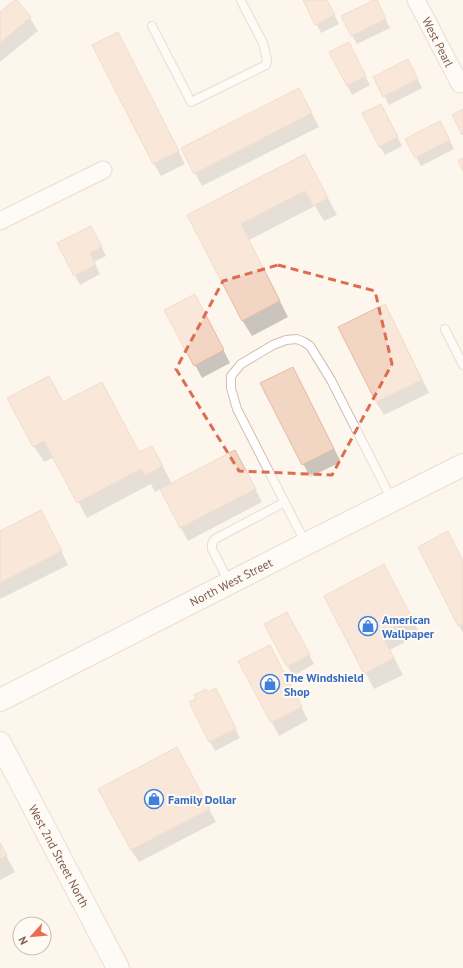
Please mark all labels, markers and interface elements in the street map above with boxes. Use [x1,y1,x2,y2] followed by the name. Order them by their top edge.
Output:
[419,15,457,70] street label: West Pearl
[187,555,275,609] street label: North West Street
[382,612,435,641] place label: American Wallpaper
[357,615,379,637] shop icon: American Wallpaper
[284,670,364,699] place label: The Windshield Shop
[259,673,281,695] shop icon: The Windshield Shop
[143,788,165,810] shop icon: Family Dollar
[168,792,237,807] place label: Family Dollar
[26,802,92,910] street label: West 2nd Street North
[12,916,52,956] north arrow
[15,934,31,947] text: N

